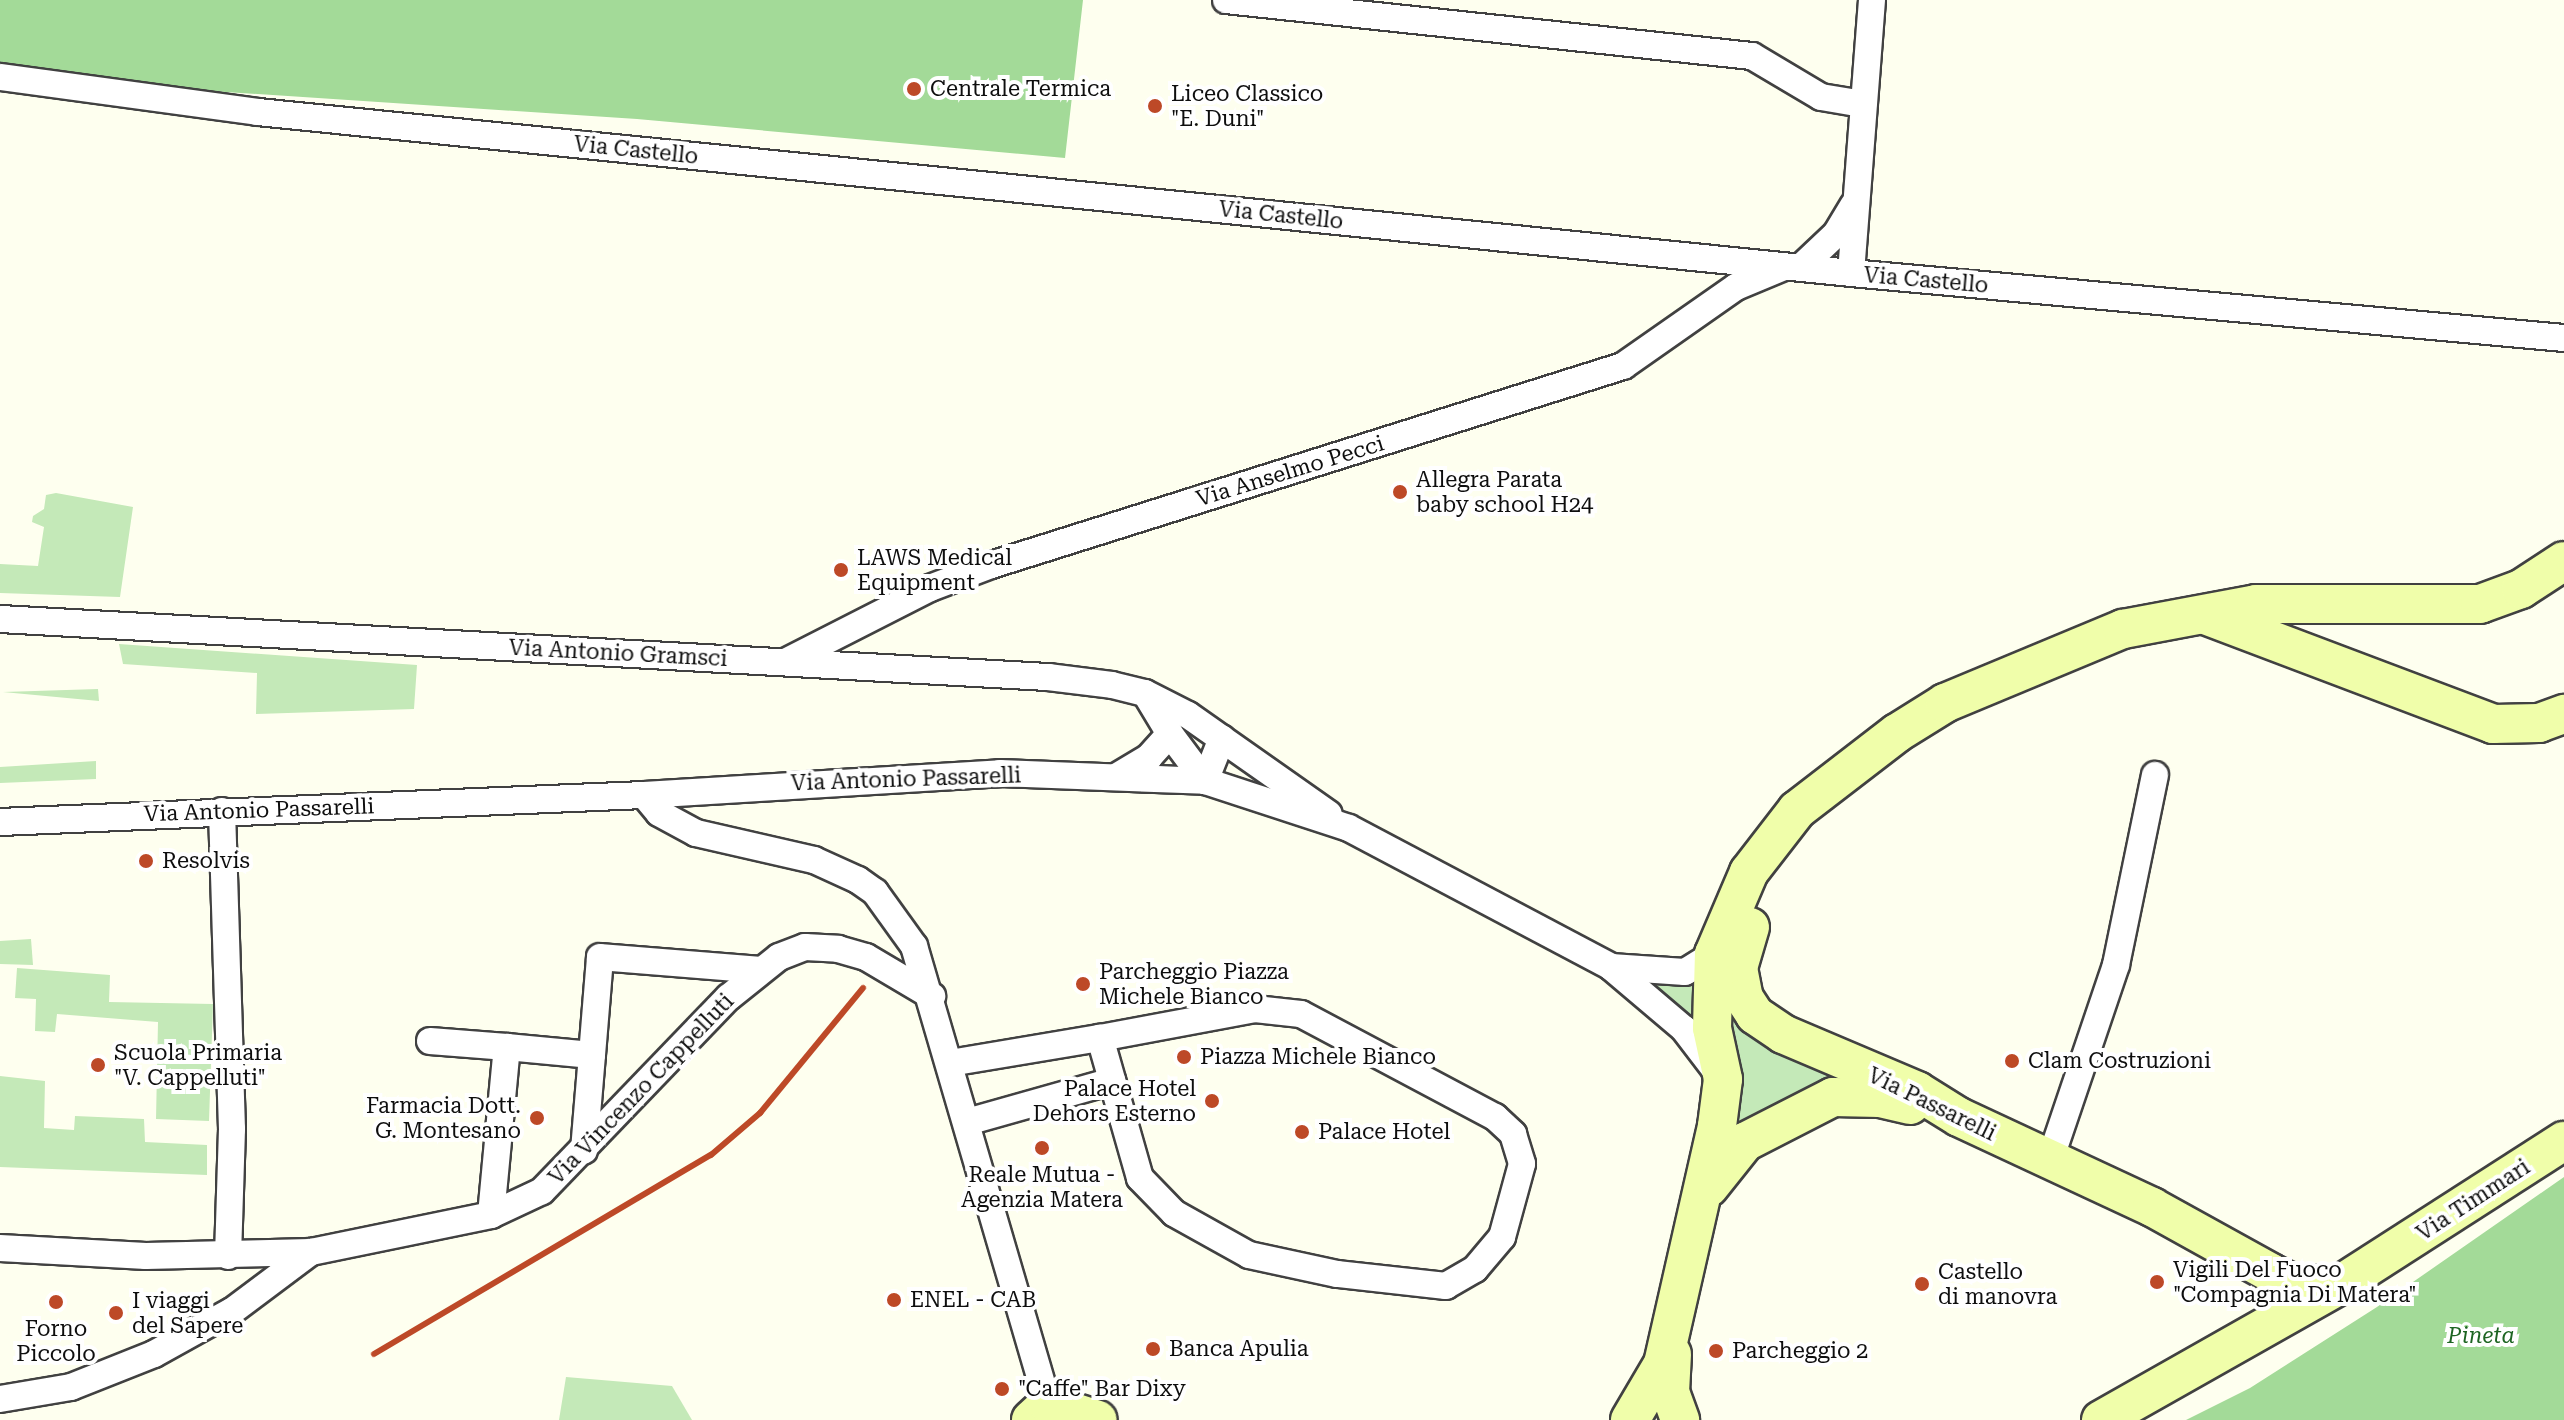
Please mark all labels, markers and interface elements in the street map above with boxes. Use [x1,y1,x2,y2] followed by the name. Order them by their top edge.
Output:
[930,76,1111,102] place label: Centrale Termica
[905,80,923,98] marker: Centrale Termica
[1171,80,1323,132] place label: Liceo Classico "E. Duni"
[1146,97,1164,115] marker: Liceo Classico "E. Duni"
[572,130,700,170] street label: Via Castello
[1217,195,1345,235] street label: Via Castello
[1863,261,1989,299] street label: Via Castello
[1193,430,1387,512] street label: Via Anselmo Pecci
[1416,466,1593,518] place label: Allegra Parata baby school H24
[1391,483,1409,501] marker: Allegra Parata baby school H24
[857,544,1012,596] place label: LAWS Medical Equipment
[832,561,850,579] marker: LAWS Medical Equipment
[508,634,728,672] street label: Via Antonio Gramsci
[790,762,1022,796] street label: Via Antonio Passarelli
[143,793,375,827] street label: Via Antonio Passarelli
[162,848,250,874] place label: Resolvis
[137,852,155,870] marker: Resolvis
[1099,958,1289,1010] place label: Parcheggio Piazza Michele Bianco
[1074,975,1092,993] marker: Parcheggio Piazza Michele Bianco
[543,988,739,1190] street label: Via Vincenzo Cappelluti
[114,1039,282,1090] place label: Scuola Primaria "V. Cappelluti"
[1200,1044,1436,1070] place label: Piazza Michele Bianco
[1175,1048,1193,1066] marker: Piazza Michele Bianco
[2028,1048,2211,1074] place label: Clam Costruzioni
[2003,1052,2021,1070] marker: Clam Costruzioni
[89,1056,107,1074] marker: Scuola Primaria "V. Cappelluti"
[1864,1062,2000,1146] street label: Via Passarelli
[1033,1075,1196,1126] place label: Palace Hotel Dehors Esterno
[366,1092,521,1144] place label: Farmacia Dott. G. Montesano
[1203,1092,1221,1110] marker: Palace Hotel Dehors Esterno
[528,1109,546,1127] marker: Farmacia Dott. G. Montesano
[1318,1119,1450,1145] place label: Palace Hotel
[1293,1123,1311,1141] marker: Palace Hotel
[1033,1139,1051,1157] marker: Reale Mutua - Agenzia Matera
[2411,1154,2535,1246] street label: Via Timmari
[961,1161,1123,1212] place label: Reale Mutua - Agenzia Matera
[2173,1256,2417,1308] place label: Vigili Del Fuoco "Compagnia Di Matera"
[1938,1258,2057,1310] place label: Castello di manovra
[2148,1273,2166,1291] marker: Vigili Del Fuoco "Compagnia Di Matera"
[1913,1275,1931,1293] marker: Castello di manovra
[132,1287,243,1338] place label: I viaggi del Sapere
[910,1287,1036,1313] place label: ENEL - CAB
[885,1291,903,1309] marker: ENEL - CAB
[47,1293,65,1311] marker: Forno Piccolo
[107,1304,125,1322] marker: I viaggi del Sapere
[16,1315,96,1366] place label: Forno Piccolo
[2447,1323,2515,1349] park label: Pineta
[1169,1336,1309,1362] place label: Banca Apulia
[1732,1338,1868,1364] place label: Parcheggio 2
[1144,1340,1162,1358] marker: Banca Apulia
[1707,1342,1725,1360] marker: Parcheggio 2
[1018,1376,1186,1402] place label: "Caffe" Bar Dixy
[993,1380,1011,1398] marker: "Caffe" Bar Dixy

